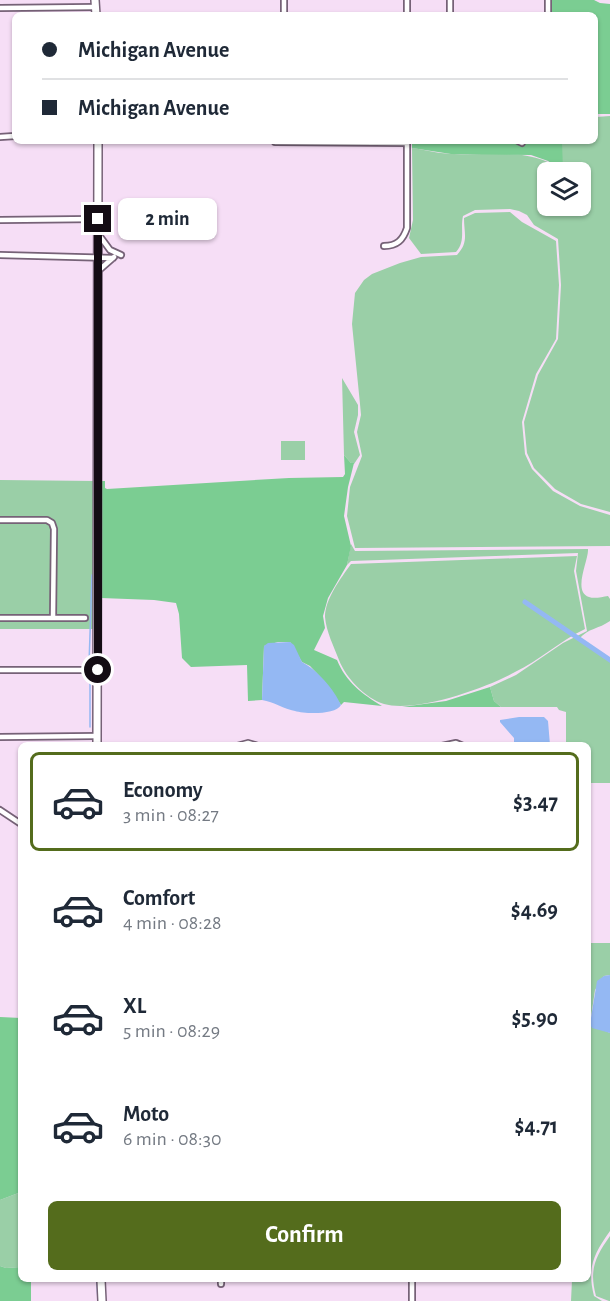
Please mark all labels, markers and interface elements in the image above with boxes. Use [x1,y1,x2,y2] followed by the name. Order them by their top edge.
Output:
[78,39,229,61] text: Michigan Avenue
[78,97,229,119] text: Michigan Avenue
[537,162,591,216] map controls
[537,162,591,216] button: layers
[119,198,218,240] callout: 2 min
[84,205,111,232] route end
[145,209,190,229] text: 2 min
[84,656,111,683] route start
[51,775,105,829] icon: car
[123,779,203,801] text: Economy
[513,791,558,813] text: $3.47
[123,805,219,825] text: 3 min · 08:27
[51,883,105,937] icon: car
[123,887,195,909] text: Comfort
[511,899,558,921] text: $4.69
[123,913,221,933] text: 4 min · 08:28
[51,991,105,1045] icon: car
[123,995,146,1017] text: XL
[511,1007,558,1029] text: $5.90
[123,1021,220,1041] text: 5 min · 08:29
[51,1099,105,1153] icon: car
[123,1103,169,1125] text: Moto
[515,1115,558,1137] text: $4.71
[123,1129,221,1149] text: 6 min · 08:30
[48,1201,561,1270] button: Confirm

